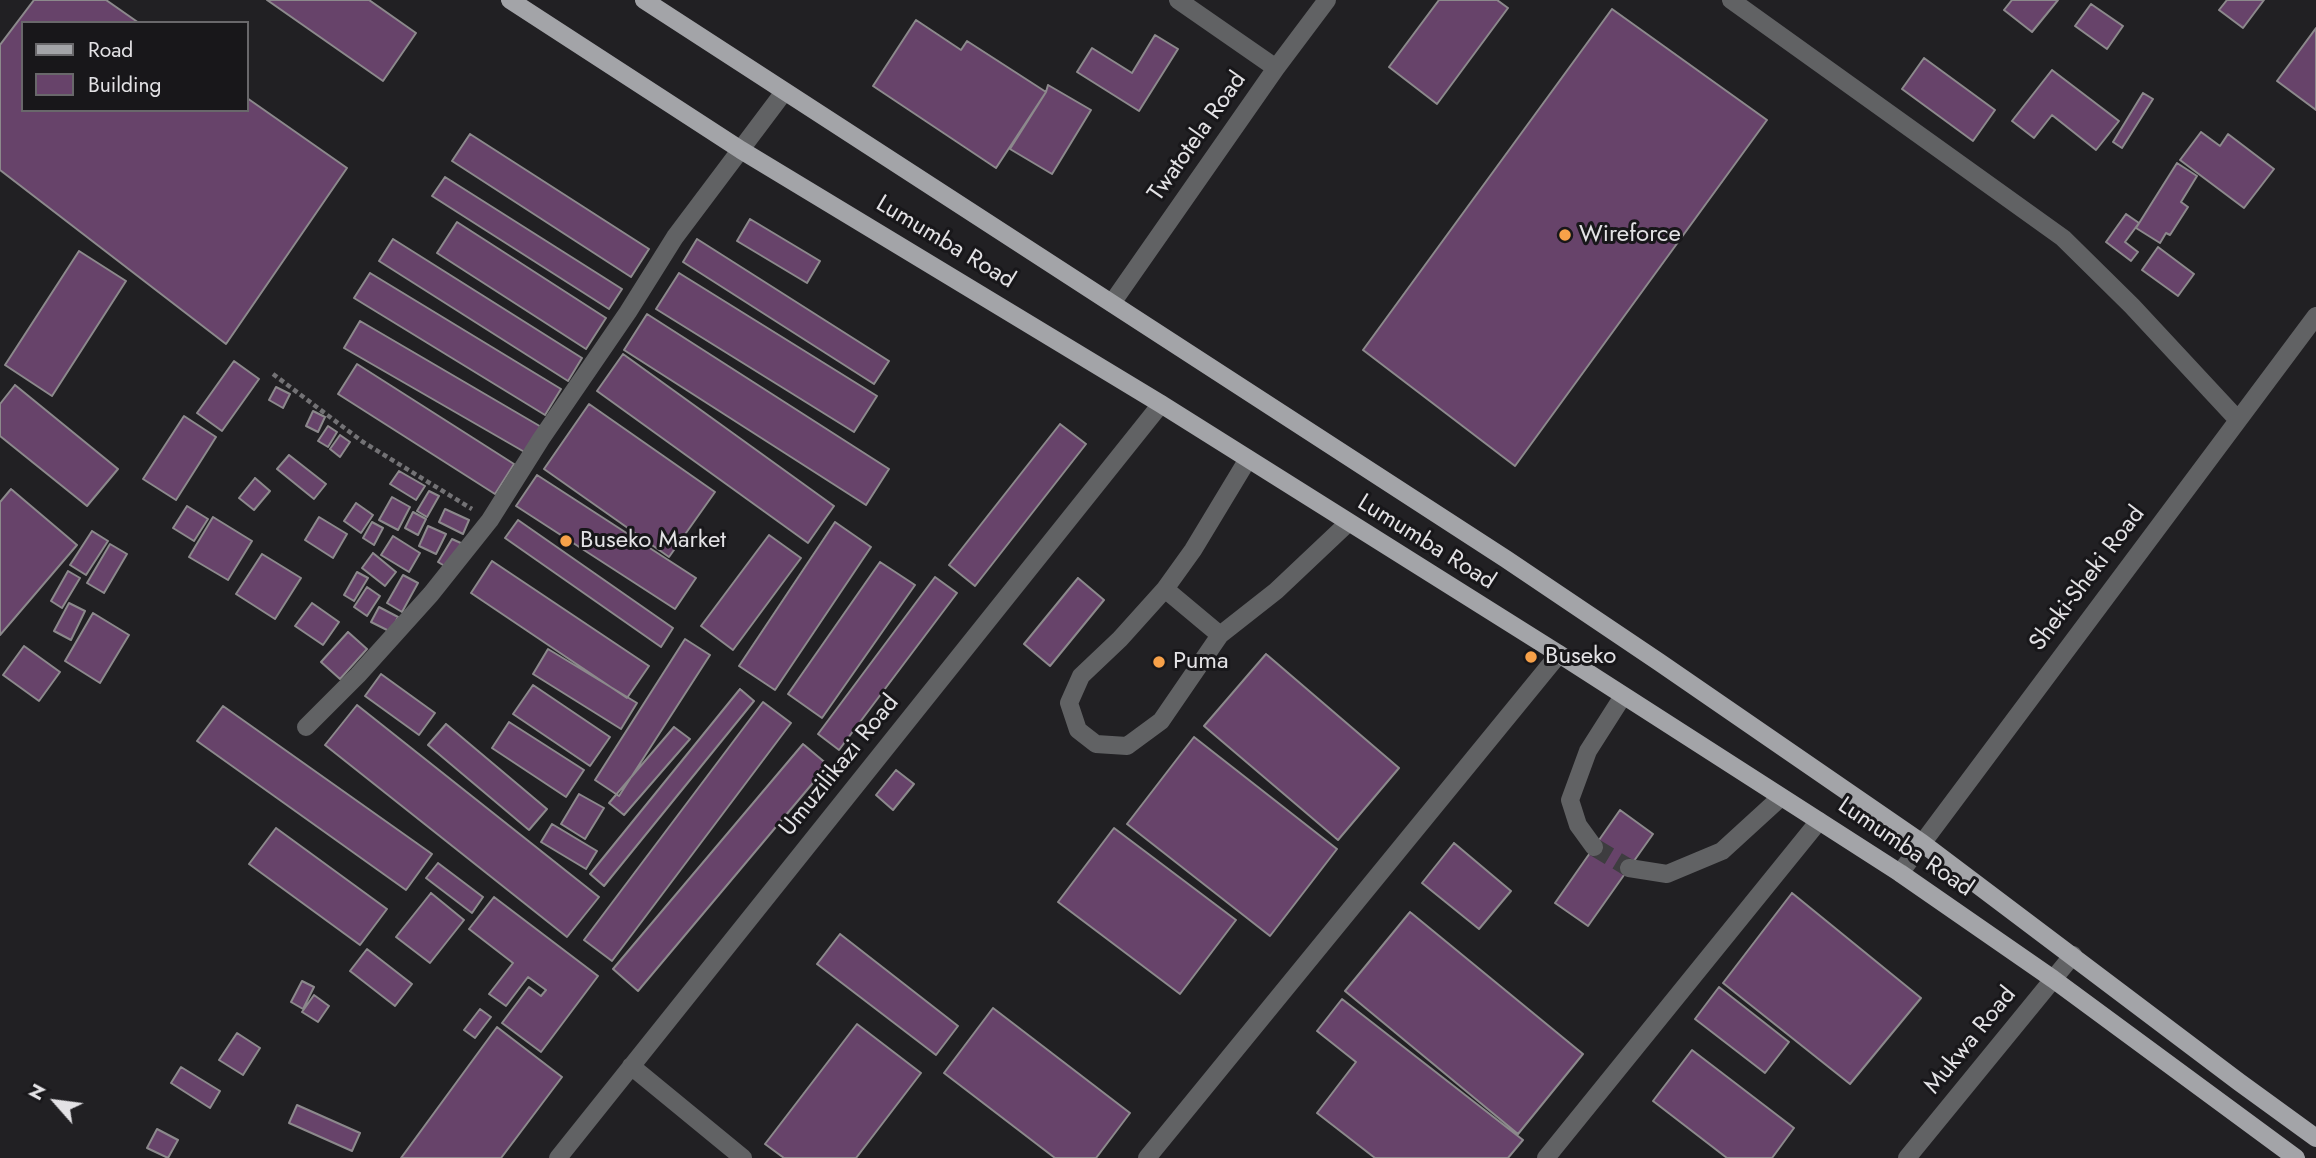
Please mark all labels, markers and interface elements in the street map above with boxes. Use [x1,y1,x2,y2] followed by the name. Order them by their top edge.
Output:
[21,21,248,112] legend
[88,35,133,65] text: Road
[1143,67,1253,207] street label: Twatotela Road
[88,70,161,100] text: Building
[870,190,1020,296] street label: Lumumba Road
[1579,221,1681,249] place label: Wireforce
[1557,227,1573,243] marker: Wireforce
[1352,489,1500,597] street label: Lumumba Road
[2024,501,2152,657] street label: Sheki-Sheki Road
[580,527,726,555] place label: Buseko Market
[558,533,574,549] marker: Buseko Market
[1545,643,1616,671] place label: Buseko
[1173,648,1229,676] place label: Puma
[1523,649,1539,665] marker: Buseko
[1151,654,1167,670] marker: Puma
[774,689,906,843] street label: Umuzilikazi Road
[1832,792,1978,904] street label: Lumumba Road
[1919,982,2023,1100] street label: Mukwa Road
[21,1067,91,1137] north arrow
[22,1079,52,1105] text: N

